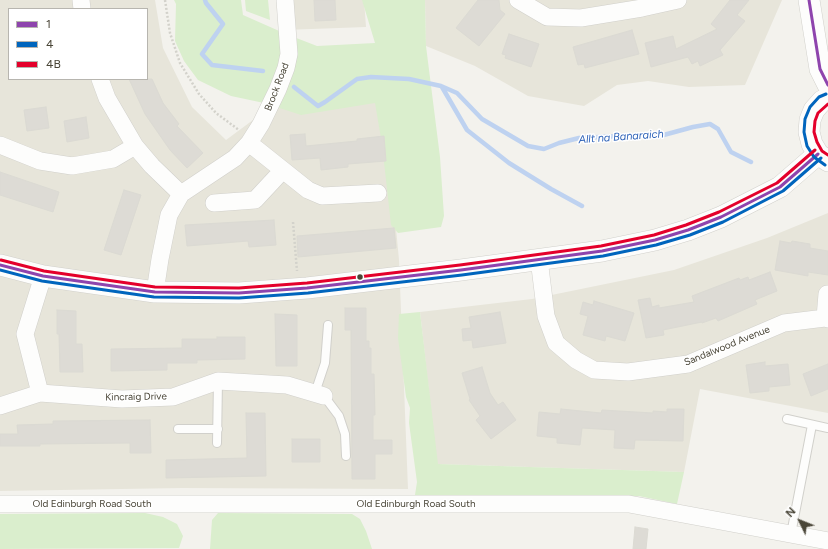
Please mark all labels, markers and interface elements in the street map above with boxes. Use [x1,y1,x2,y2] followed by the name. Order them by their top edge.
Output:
[8,8,148,80] legend
[46,17,51,31] text: 1
[46,37,53,51] text: 4
[46,57,61,71] text: 4B
[262,61,292,113] street label: Brock Road
[578,127,664,147] water label: Allt na Banaraich
[355,272,365,282] unlabelled marker
[682,323,772,369] street label: Sandalwood Avenue
[105,390,167,404] street label: Kincraig Drive
[32,498,152,510] street label: Old Edinburgh Road South
[356,498,476,510] street label: Old Edinburgh Road South
[780,501,820,541] north arrow
[783,505,799,520] text: N

